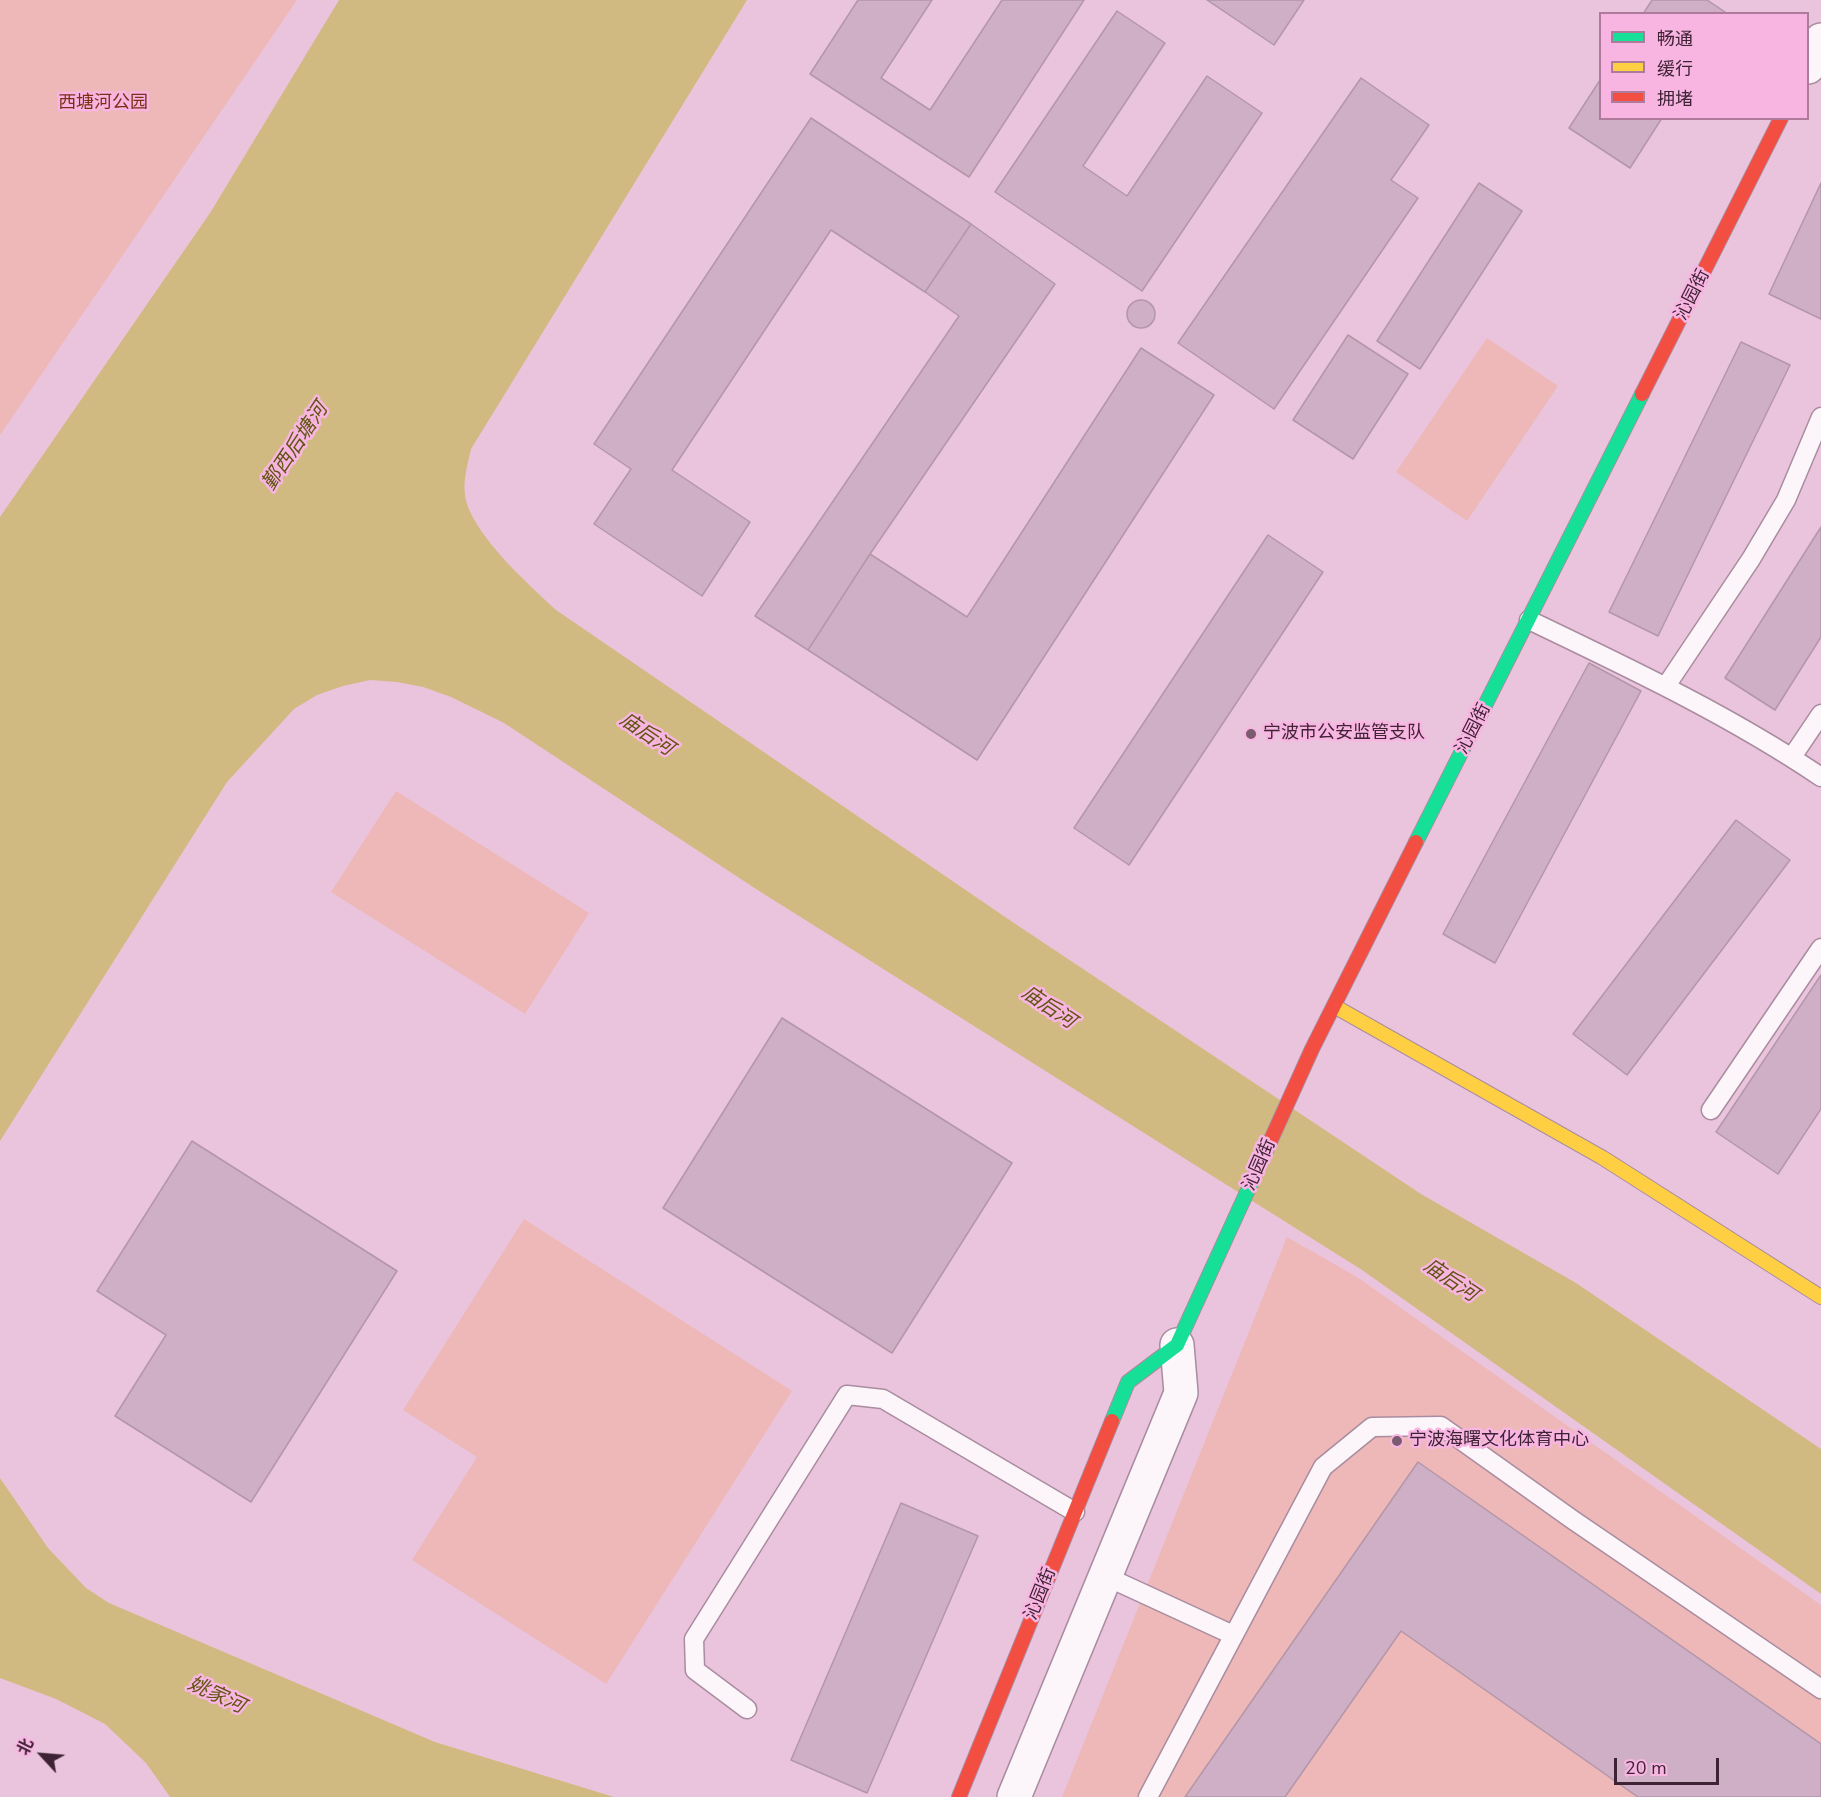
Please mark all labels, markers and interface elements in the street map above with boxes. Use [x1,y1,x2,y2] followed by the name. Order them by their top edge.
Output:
[1599,12,1809,120] legend
[1657,27,1693,51] text: 畅通
[1657,57,1693,81] text: 缓行
[1657,87,1693,111] text: 拥堵
[58,93,148,115] park label: 西塘河公园
[1671,266,1715,324] street label: 沁园街
[258,399,334,495] water label: 鄞西后塘河
[1452,700,1496,758] street label: 沁园街
[614,708,678,762] water label: 庙后河
[1263,723,1425,745] place label: 宁波市公安监管支队
[1244,727,1258,741] marker: 宁波市公安监管支队
[1016,981,1080,1035] water label: 庙后河
[1239,1136,1281,1194] street label: 沁园街
[1418,1254,1482,1308] water label: 庙后河
[1409,1430,1589,1452] place label: 宁波海曙文化体育中心
[1390,1434,1404,1448] marker: 宁波海曙文化体育中心
[1021,1565,1061,1623] street label: 沁园街
[184,1672,248,1720] water label: 姚家河
[12,1725,72,1785] north arrow
[12,1735,39,1759] text: 北
[1617,1746,1722,1784] scale bar
[1625,1756,1667,1780] text: 20 m

